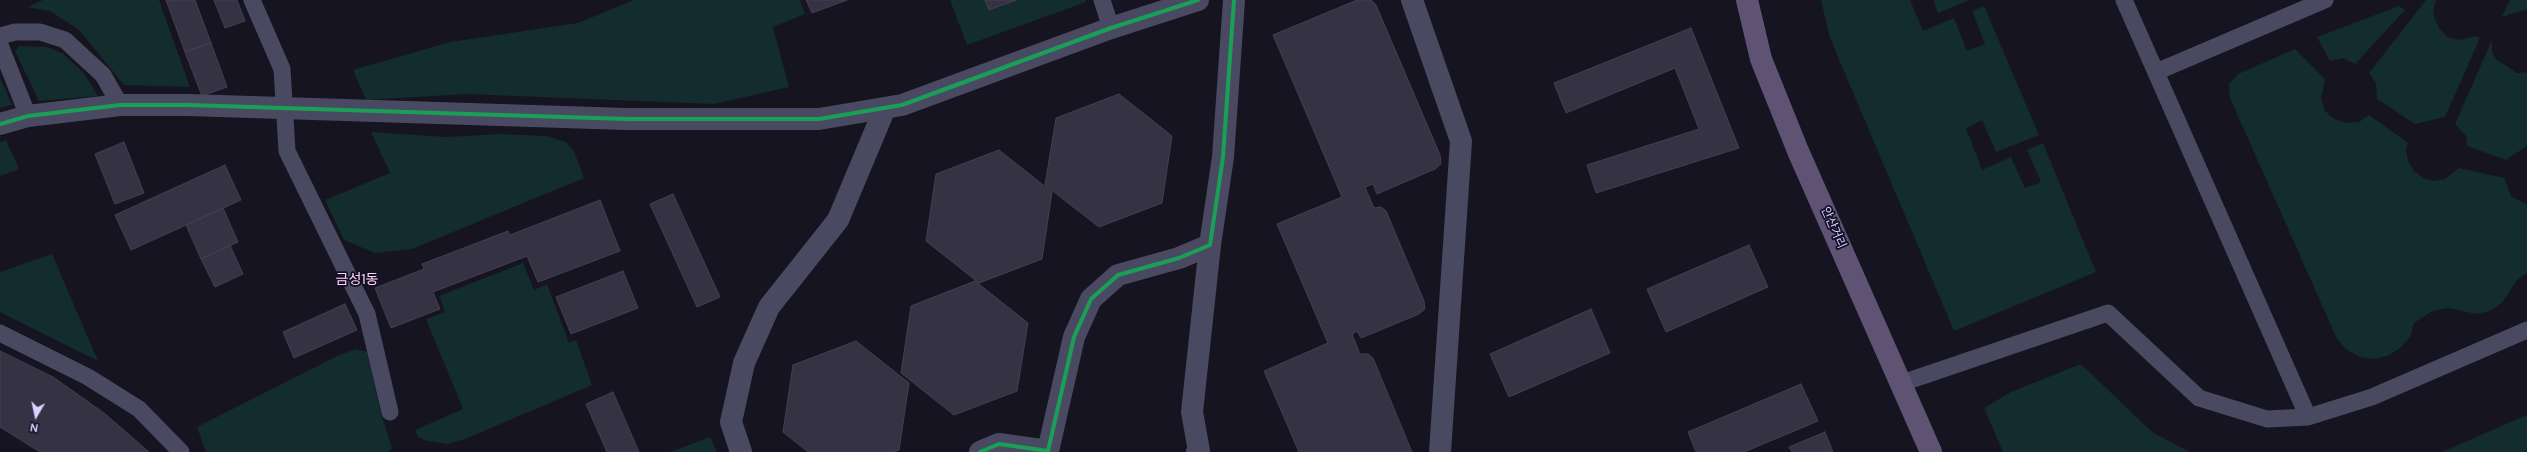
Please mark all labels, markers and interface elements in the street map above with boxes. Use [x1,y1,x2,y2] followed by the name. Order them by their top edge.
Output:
[1817,205,1849,251] street label: 안산거리
[335,272,379,288] district label: 금성1동
[16,396,56,436] north arrow
[29,420,39,435] text: N

